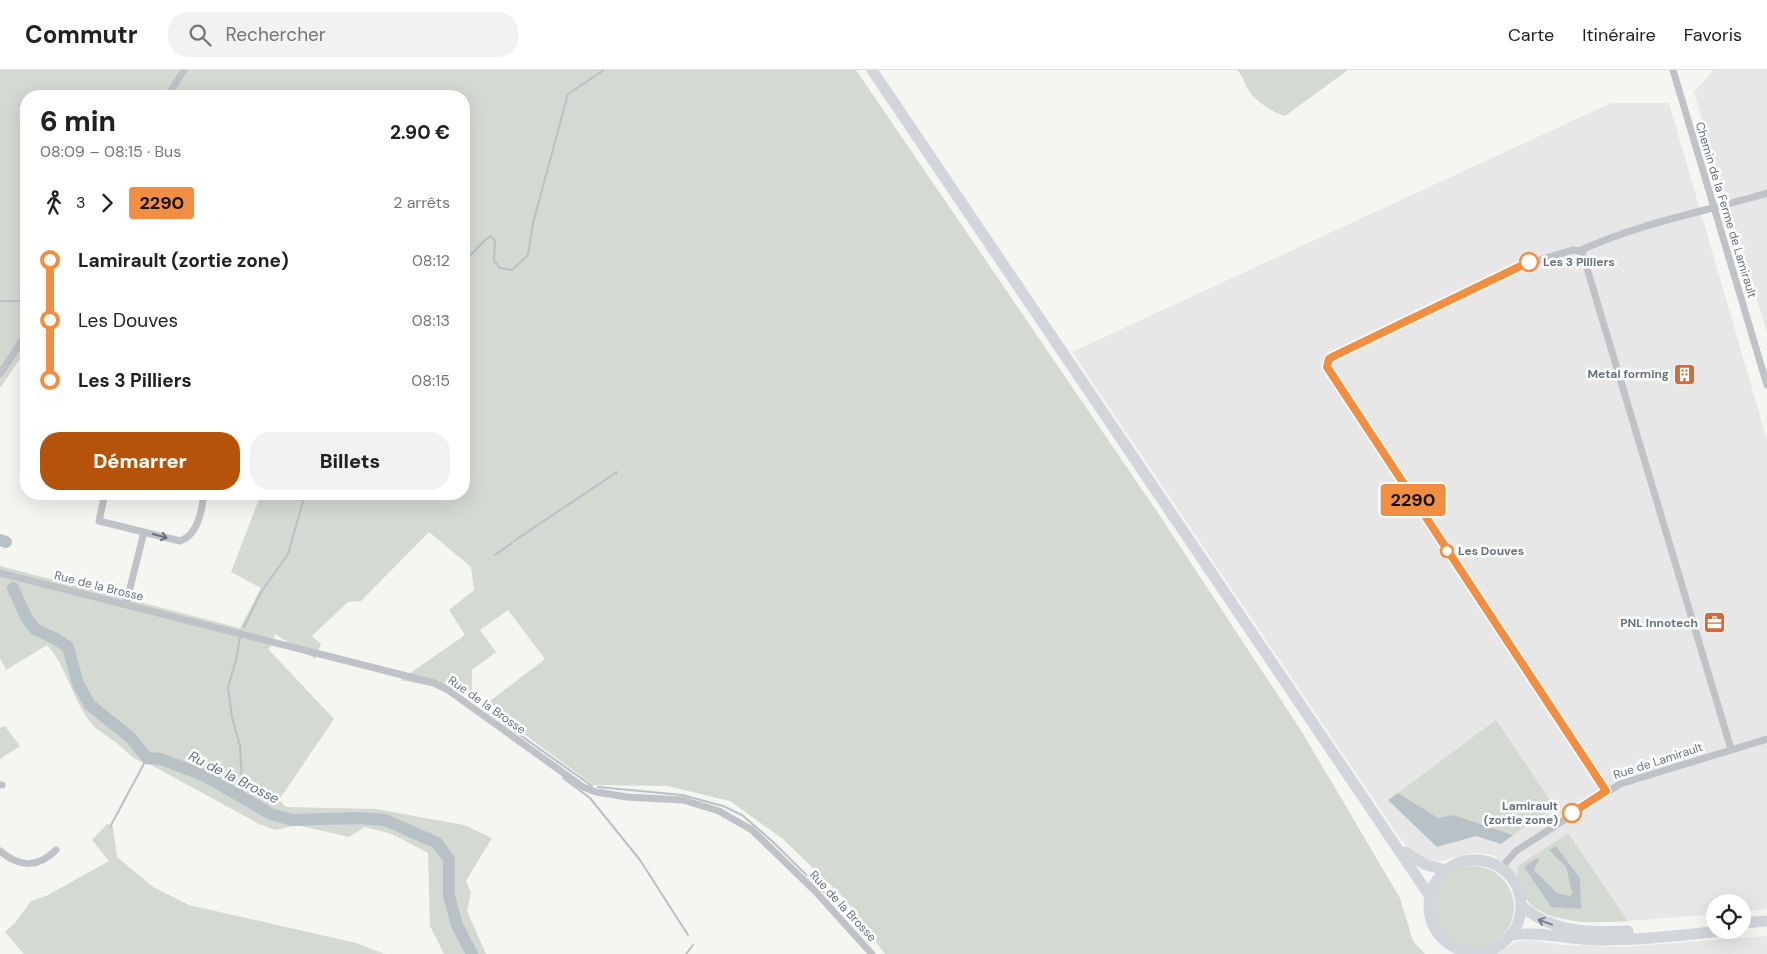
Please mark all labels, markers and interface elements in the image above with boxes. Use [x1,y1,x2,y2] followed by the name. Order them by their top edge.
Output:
[168,12,518,57] search box
[25,19,138,50] text: Commutr
[186,21,214,49] icon: search
[226,22,326,47] text: Rechercher
[1508,23,1554,47] text: Carte
[1582,23,1656,47] text: Itinéraire
[1684,23,1742,47] text: Favoris
[40,103,116,140] text: 6 min
[390,120,450,145] text: 2.90 €
[1692,120,1761,300] street label: Chemin de la Ferme de Lamirault
[40,141,181,162] text: 08:09 – 08:15 · Bus
[40,189,68,217] icon: walk
[93,189,121,217] icon: forward
[139,191,184,215] text: 2290
[76,192,85,213] text: 3
[393,192,450,213] text: 2 arrêts
[78,248,289,273] text: Lamirault (zortie zone)
[412,250,450,271] text: 08:12
[1519,252,1539,272] marker: Les 3 Pilliers
[1543,254,1615,270] place label: Les 3 Pilliers
[78,308,178,333] text: Les Douves
[412,310,450,331] text: 08:13
[1673,362,1697,386] building icon: Metal forming
[1587,366,1669,382] place label: Metal forming
[78,368,192,393] text: Les 3 Pilliers
[411,370,450,391] text: 08:15
[40,432,240,490] button: Démarrer
[250,432,450,490] button: Billets
[1378,484,1448,516] line badge: 2290
[1391,488,1435,512] text: 2290
[151,532,167,541] one-way arrow
[1458,543,1524,559] place label: Les Douves
[1440,544,1454,558] marker: Les Douves
[53,567,145,605] street label: Rue de la Brosse
[1702,611,1726,635] office icon: PNL Innotech
[1620,615,1698,631] place label: PNL Innotech
[445,672,529,738] street label: Rue de la Brosse
[1611,739,1705,783] street label: Rue de Lamirault
[186,746,282,808] water label: Ru de la Brosse
[1484,798,1558,828] place label: Lamirault (zortie zone)
[1562,803,1582,823] marker: Lamirault (zortie zone)
[806,867,880,945] street label: Rue de la Brosse
[1706,894,1751,939] map controls
[1706,894,1751,939] button: locate
[1538,917,1553,926] one-way arrow

